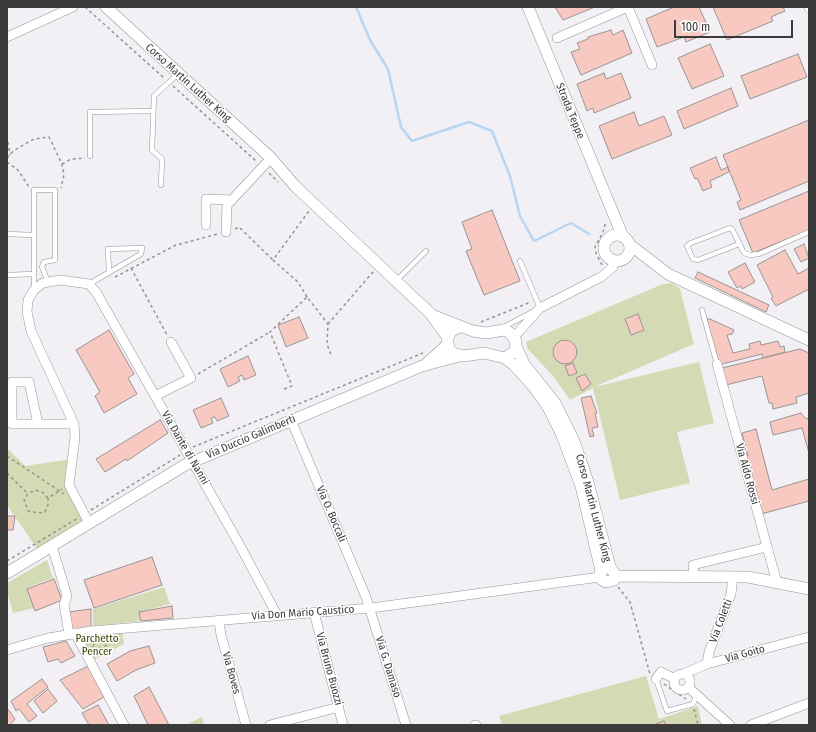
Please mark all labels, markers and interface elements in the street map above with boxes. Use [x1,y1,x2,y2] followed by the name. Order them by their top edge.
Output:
[676,12,795,38] scale bar
[681,20,710,34] text: 100 m
[142,41,234,125] street label: Corso Martin Luther King
[553,81,587,141] street label: Strada Teppe
[159,409,211,487] street label: Via Dante di Nanni
[204,412,298,462] street label: Via Duccio Galimberti
[732,442,762,506] street label: Via Aldo Rossi
[572,453,614,563] street label: Corso Martin Luther King
[313,484,349,544] street label: Via O. Boccali
[707,597,735,645] street label: Via Coletti
[251,603,355,623] street label: Via Don Mario Caustico
[313,631,345,707] street label: Via Bruno Buozzi
[76,632,118,658] park label: Parchetto Pencer
[372,635,404,699] street label: Via G. Damaso
[724,642,766,666] street label: Via Goito
[219,650,243,696] street label: Via Boves

